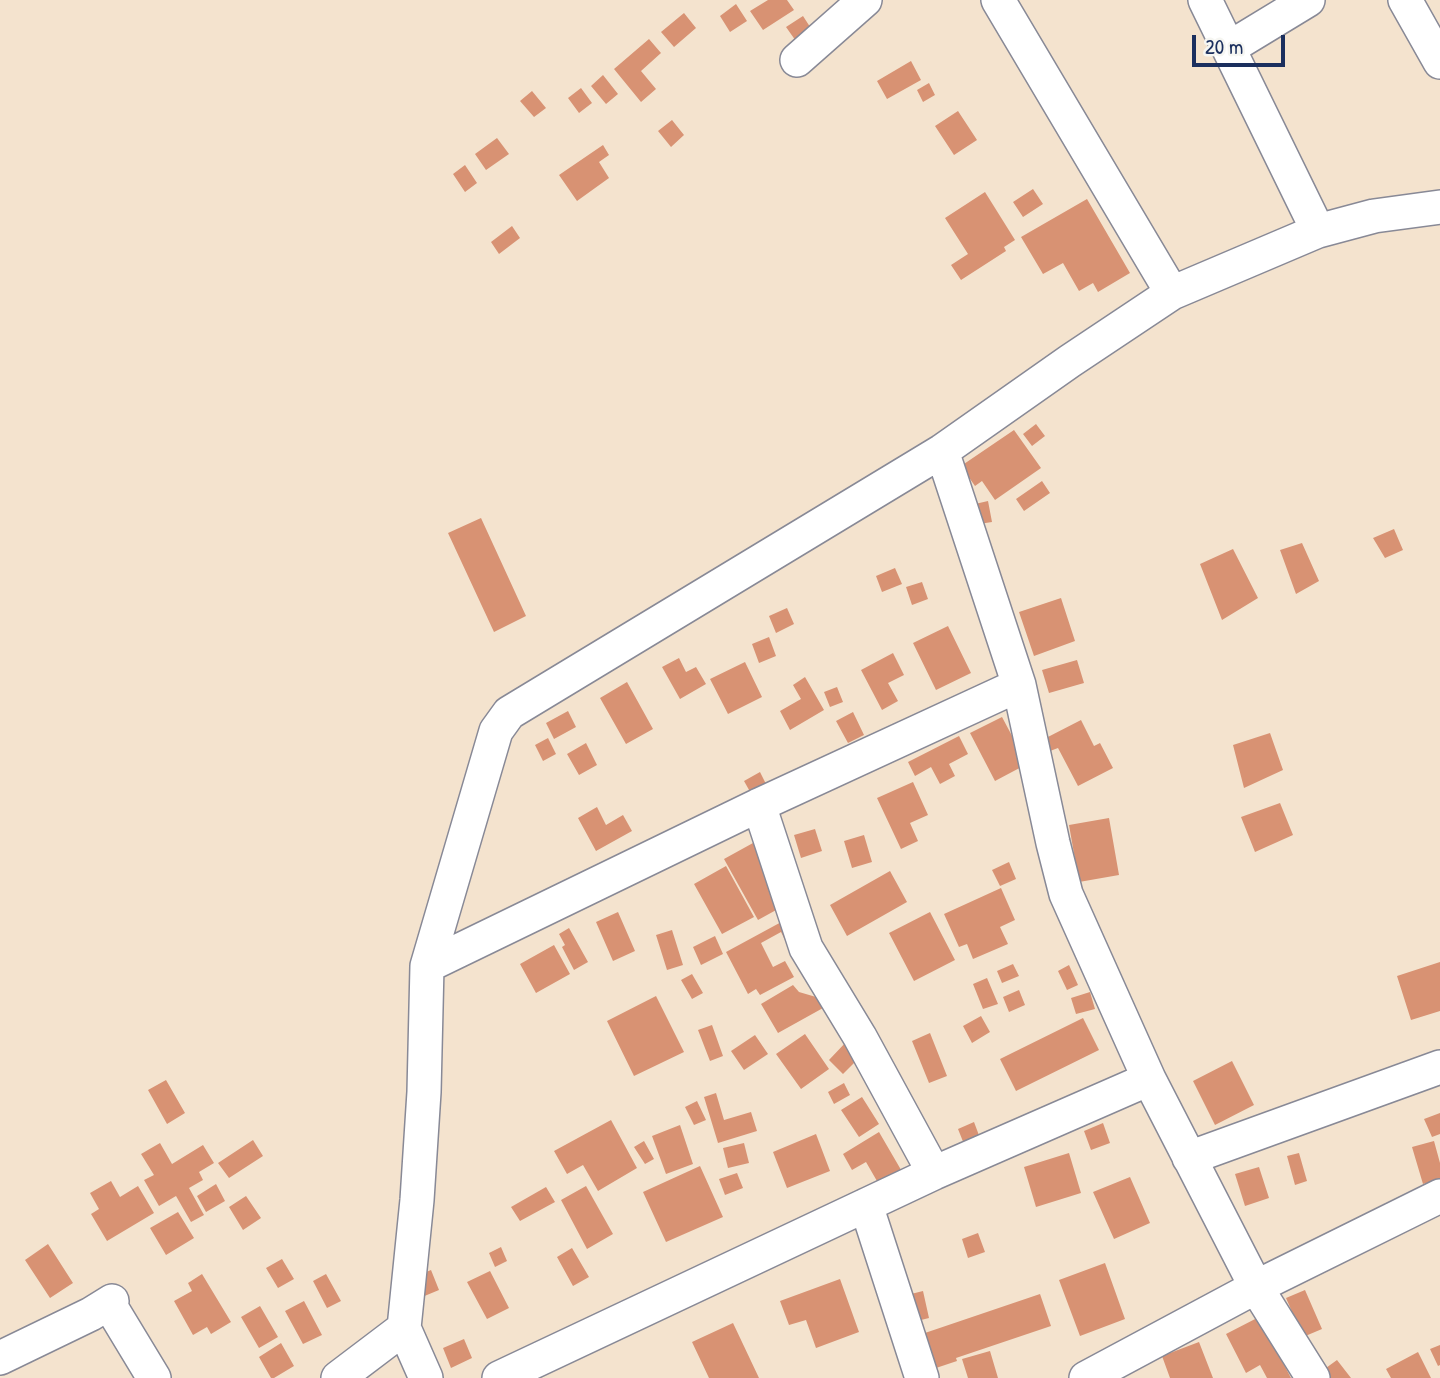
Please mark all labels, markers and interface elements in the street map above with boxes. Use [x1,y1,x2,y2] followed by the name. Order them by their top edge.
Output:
[1195,21,1288,65] scale bar
[1205,32,1243,61] text: 20 m

